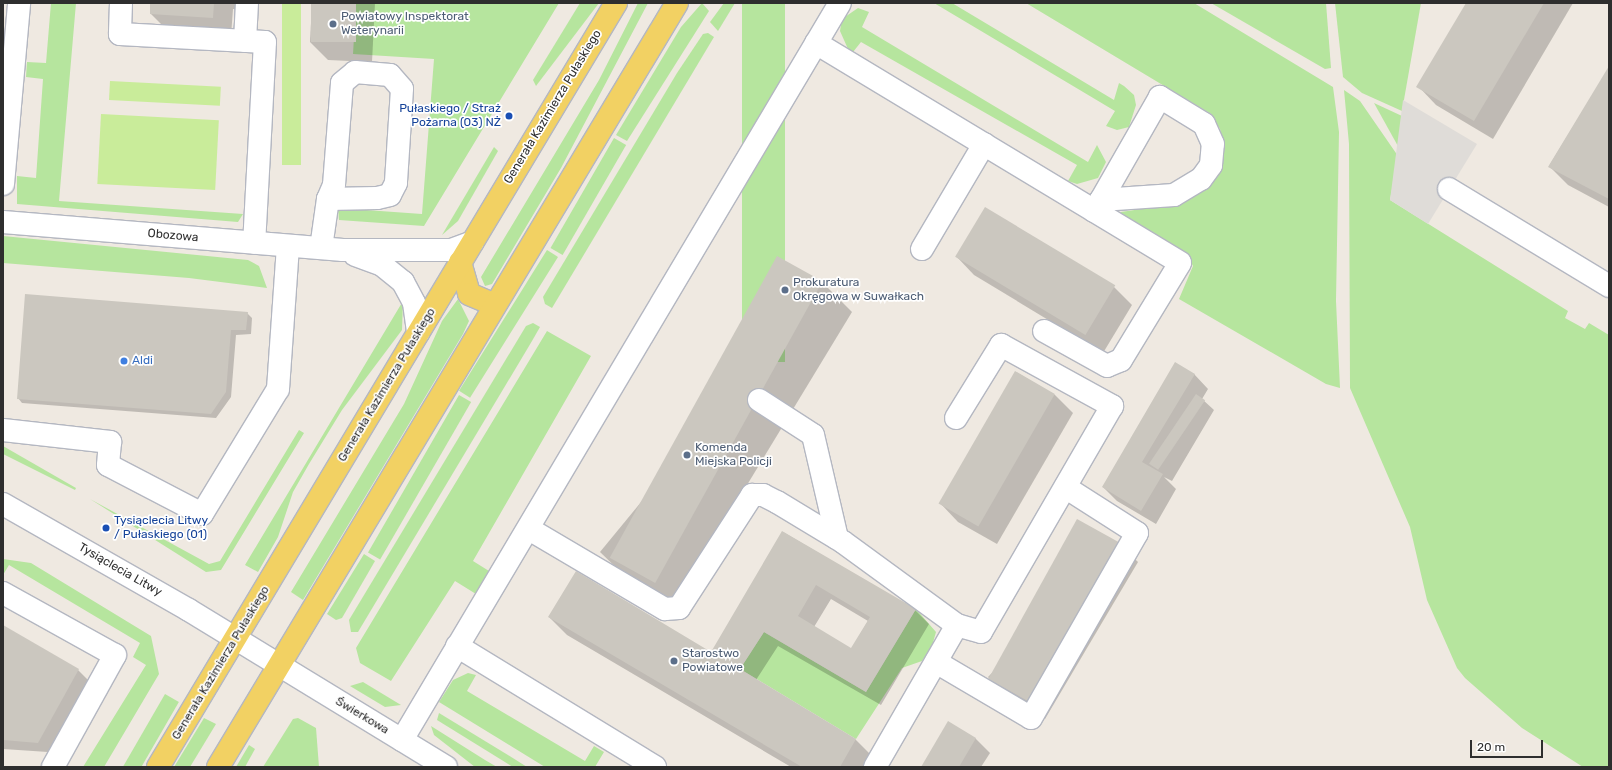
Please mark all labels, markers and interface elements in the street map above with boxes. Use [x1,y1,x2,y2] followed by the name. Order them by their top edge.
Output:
[341,10,469,38] place label: Powiatowy Inspektorat Weterynarii
[328,19,338,29] marker: Powiatowy Inspektorat Weterynarii
[501,27,605,187] street label: Generała Kazimierza Pułaskiego
[399,102,501,130] place label: Pułaskiego / Straż Pożarna (03) NŻ
[504,111,514,121] marker: Pułaskiego / Straż Pożarna (03) NŻ
[147,227,199,245] street label: Obozowa
[793,276,925,304] place label: Prokuratura Okręgowa w Suwałkach
[780,285,790,295] marker: Prokuratura Okręgowa w Suwałkach
[335,305,439,465] street label: Generała Kazimierza Pułaskiego
[132,354,153,368] place label: Aldi
[119,356,129,366] marker: Aldi
[695,441,772,469] place label: Komenda Miejska Policji
[682,450,692,460] marker: Komenda Miejska Policji
[114,514,208,542] place label: Tysiąclecia Litwy / Pułaskiego (01)
[101,523,111,533] marker: Tysiąclecia Litwy / Pułaskiego (01)
[76,540,164,600] street label: Tysiąclecia Litwy
[169,583,273,743] street label: Generała Kazimierza Pułaskiego
[682,647,743,675] place label: Starostwo Powiatowe
[669,656,679,666] marker: Starostwo Powiatowe
[333,694,391,738] street label: Świerkowa
[1472,732,1545,758] scale bar
[1477,740,1505,754] text: 20 m

